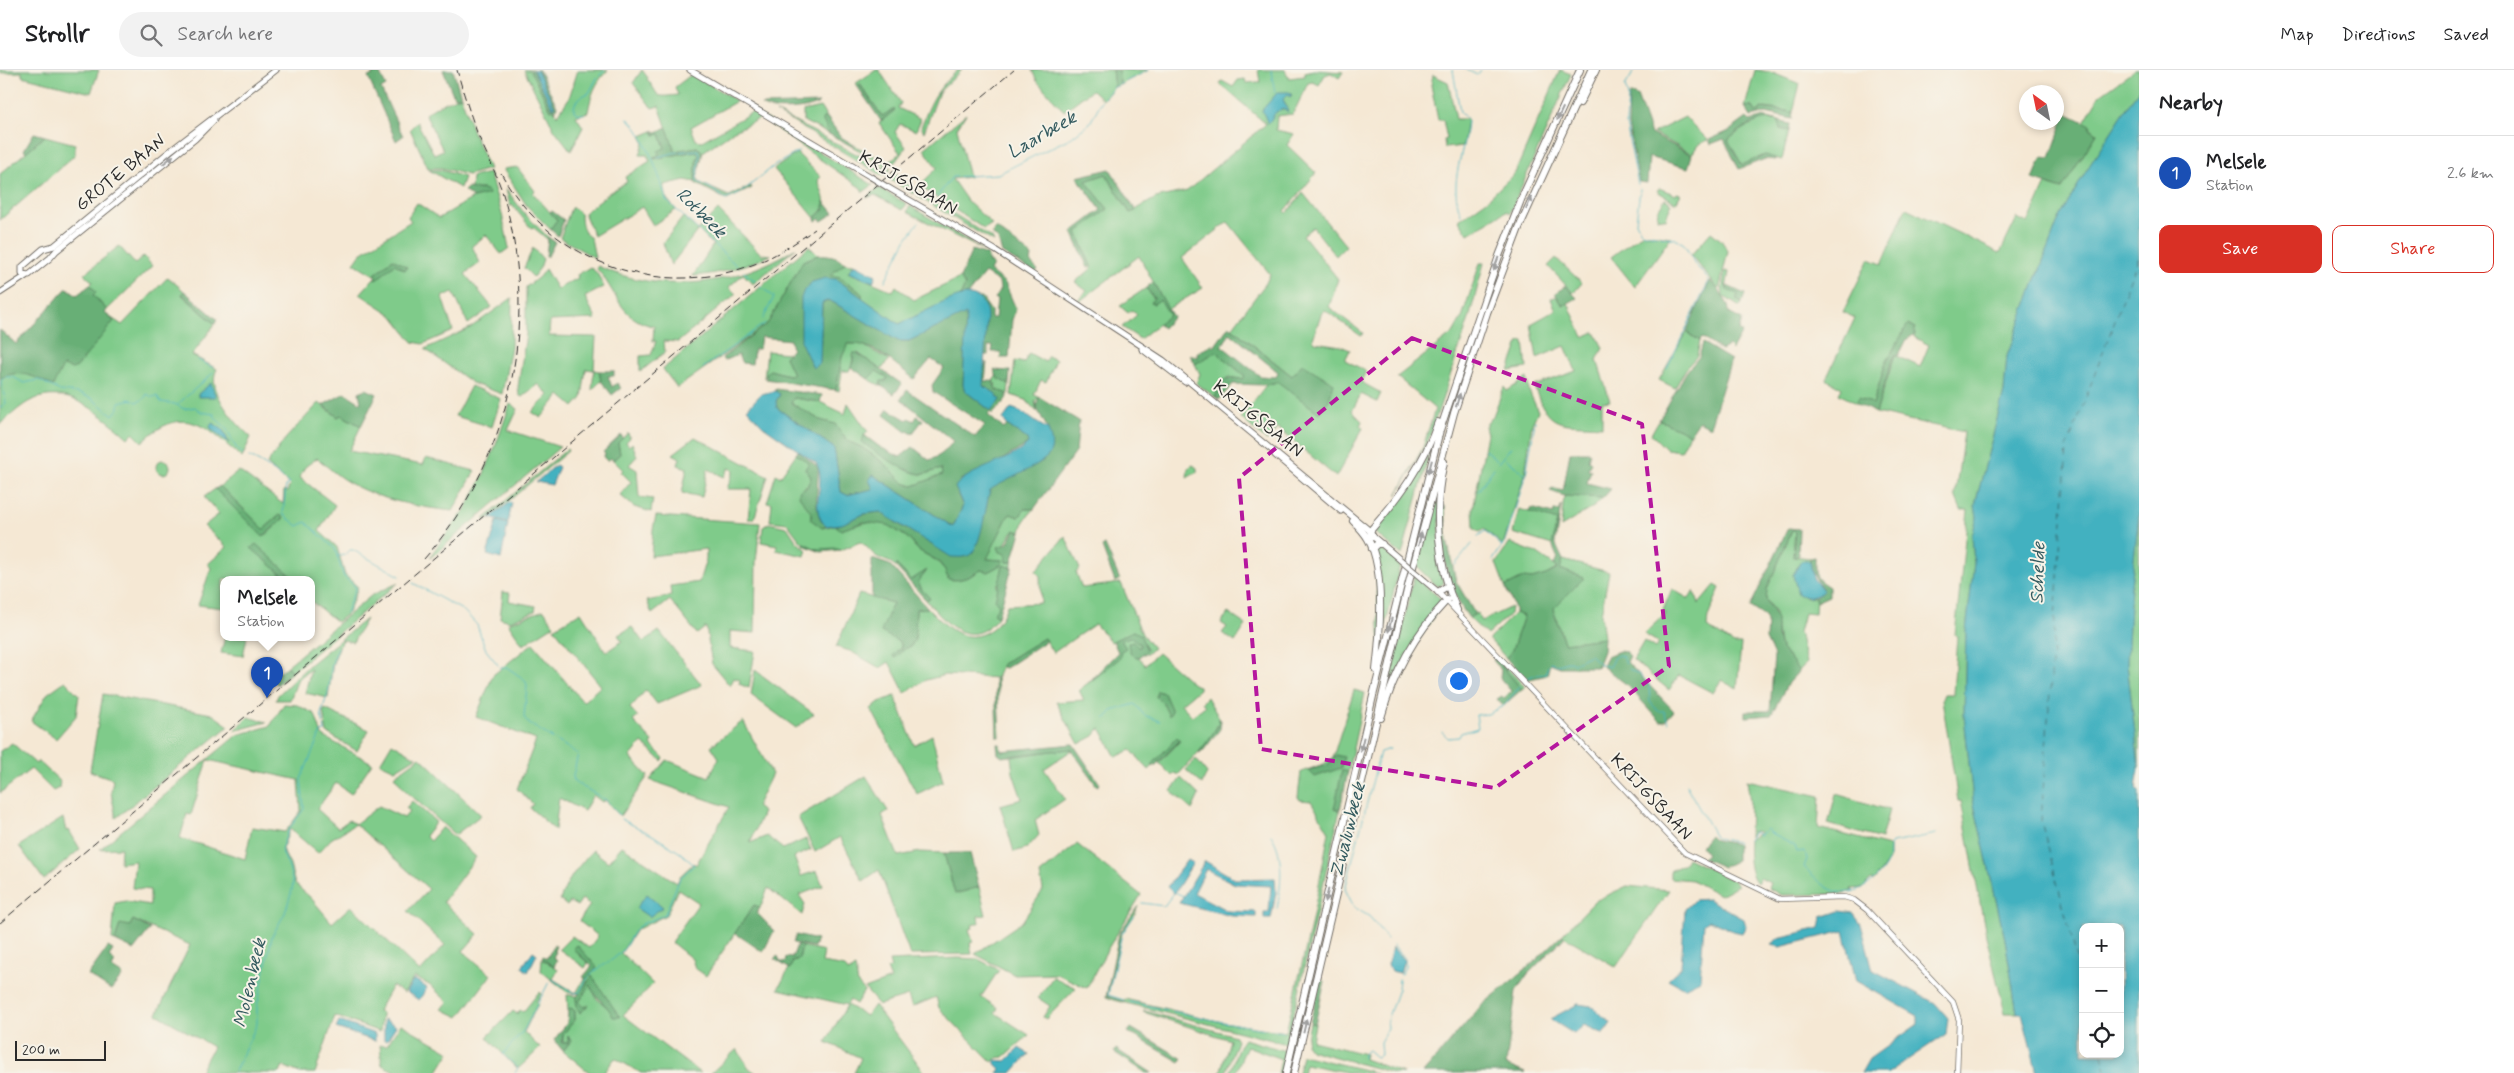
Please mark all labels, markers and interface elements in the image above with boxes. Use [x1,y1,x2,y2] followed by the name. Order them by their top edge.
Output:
[119,12,469,57] search box
[25,19,89,50] text: Strollr
[137,21,165,49] icon: search
[177,22,273,47] text: Search here
[2281,23,2314,47] text: Map
[2342,23,2416,47] text: Directions
[2444,23,2489,47] text: Saved
[2019,85,2064,130] north arrow
[2159,89,2223,117] text: Nearby
[1003,104,1082,165] water label: Laarbeek
[1555,107,1563,121] one-way arrow
[71,129,171,217] street label: GROTE BAAN
[854,145,962,221] street label: KRIJGSBAAN
[2206,150,2266,175] text: Melsele
[161,155,174,166] one-way arrow
[2171,163,2179,184] text: 1
[2447,163,2494,184] text: 2.6 km
[2206,175,2253,196] text: Station
[670,182,733,245] water label: Rotbeek
[1526,195,1534,210] one-way arrow
[2159,225,2322,273] button: Save
[2332,225,2494,273] button: Share
[1492,256,1499,271] one-way arrow
[1208,375,1308,463] street label: KRIJGSBAAN
[1455,392,1463,407] one-way arrow
[1425,460,1433,475] one-way arrow
[1416,531,1424,546] one-way arrow
[2024,540,2052,604] water label: Schelde
[220,576,315,641] popup
[237,586,298,611] text: Melsele
[237,611,285,632] text: Station
[1386,617,1394,632] one-way arrow
[251,657,283,698] pin: 1
[1446,668,1472,694] your location
[1358,736,1366,751] one-way arrow
[1605,749,1697,845] street label: KRIJGSBAAN
[1324,778,1372,880] water label: Zwaluwbeek
[1323,887,1331,903] one-way arrow
[2079,923,2124,1058] map controls
[2079,923,2124,968] button: +
[228,935,273,1030] water label: Molenbeek
[2079,968,2124,1013] button: −
[2079,1013,2124,1058] button: locate
[1301,1018,1309,1033] one-way arrow
[15,1038,106,1061] scale bar
[22,1041,60,1059] text: 200 m

